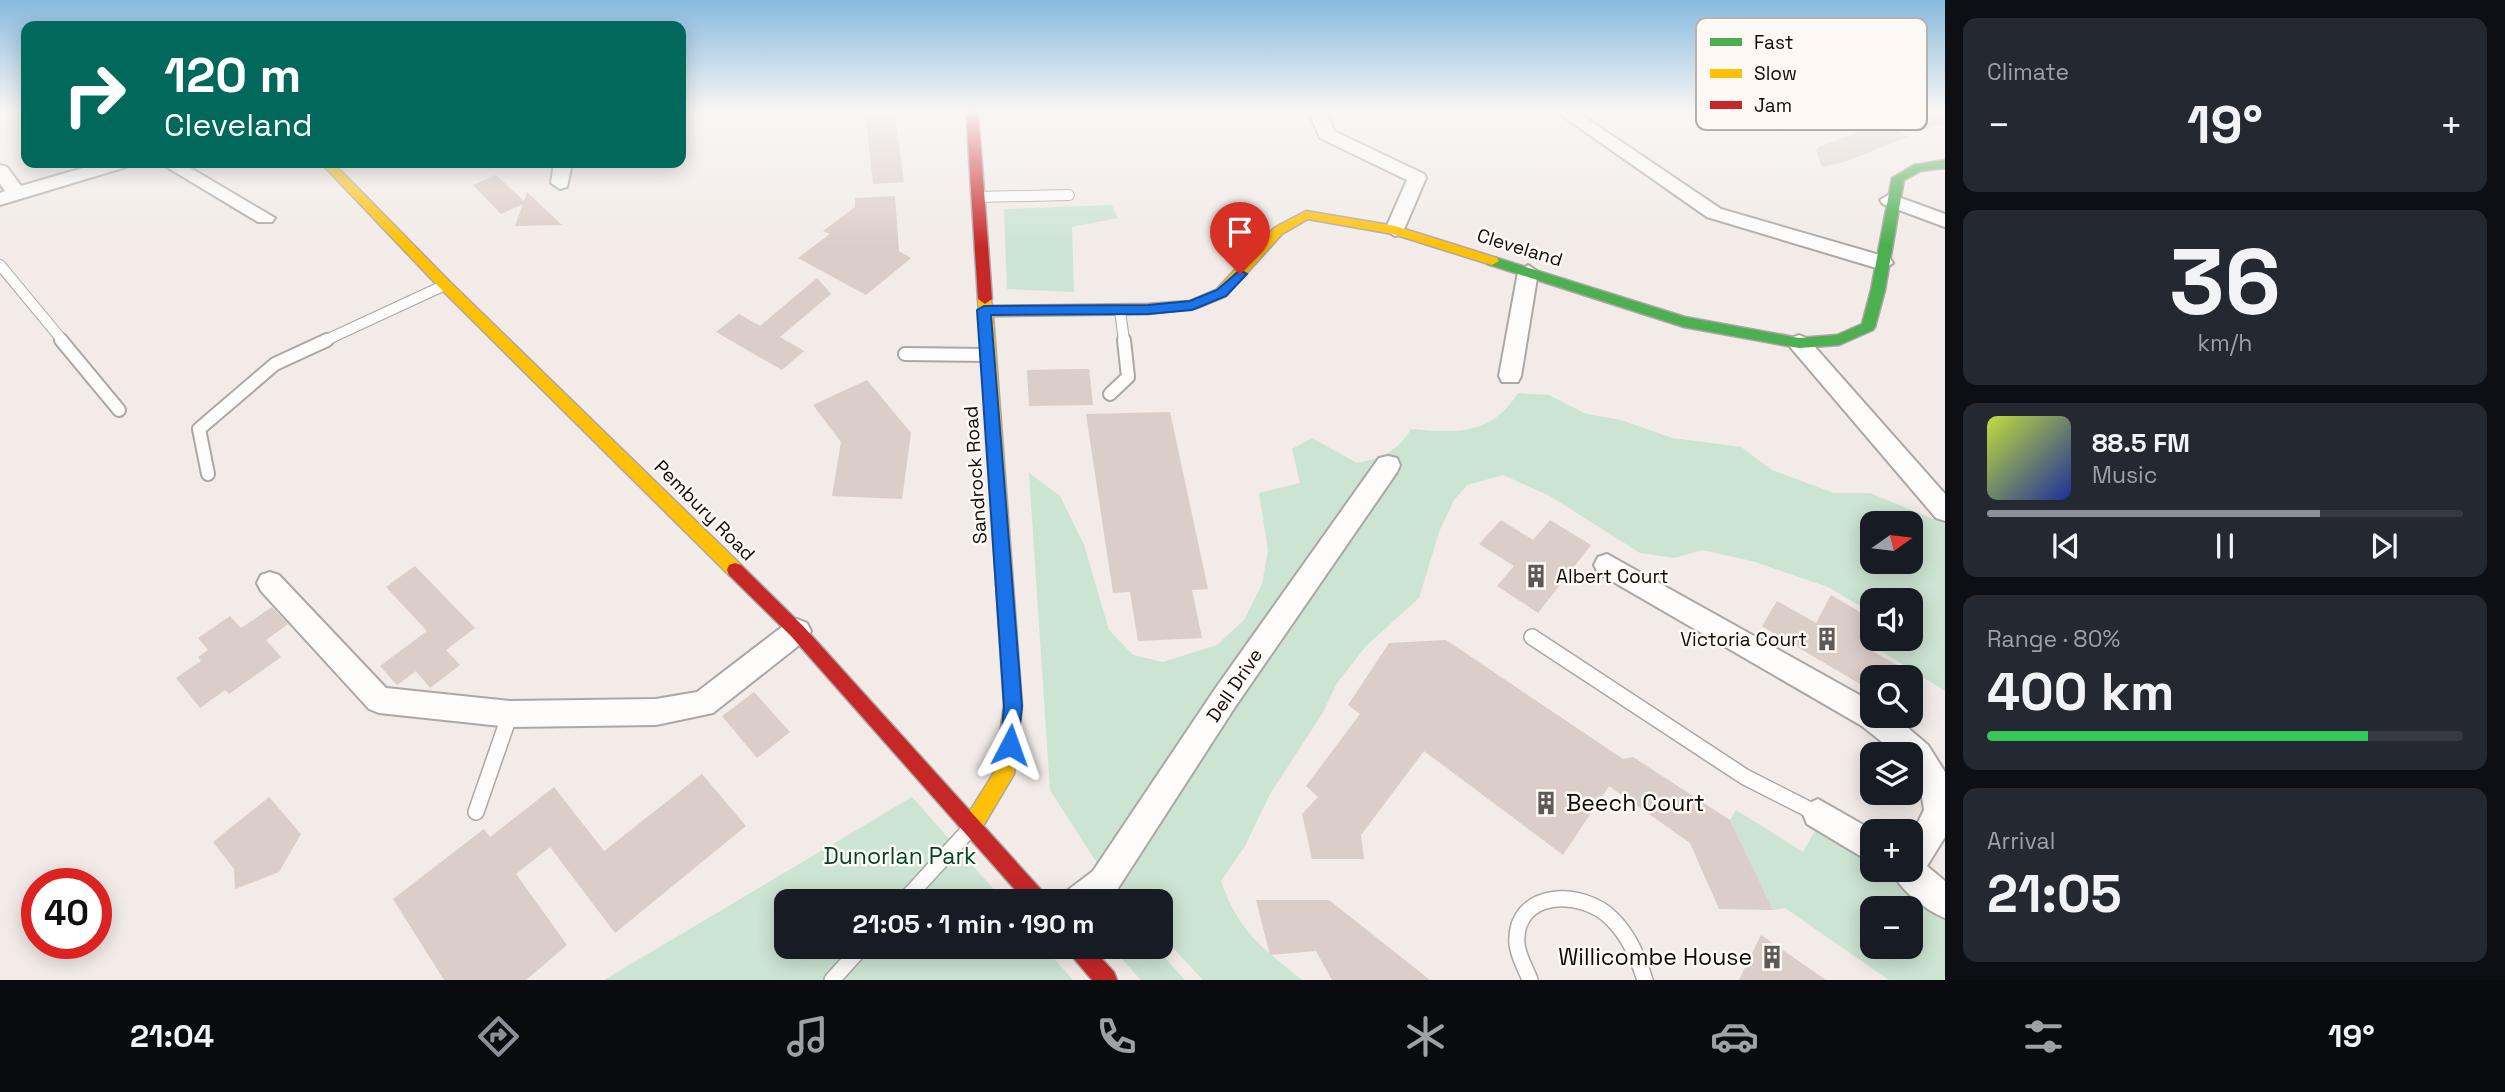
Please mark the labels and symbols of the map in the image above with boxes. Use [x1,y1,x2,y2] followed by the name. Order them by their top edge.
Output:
[1696,18,1927,130] legend
[1754,30,1794,55] text: Fast
[1754,61,1797,86] text: Slow
[1754,93,1792,118] text: Jam
[1210,202,1270,274] pin
[1474,223,1566,272] street label: Cleveland
[958,405,993,545] street label: Sandrock Road
[649,455,760,566] street label: Pembury Road
[1860,511,1923,574] north arrow
[1522,562,1550,590] building icon: Albert Court
[1556,564,1668,589] place label: Albert Court
[1813,625,1841,653] building icon: Victoria Court
[1680,627,1807,652] place label: Victoria Court
[1201,644,1268,727] street label: Dell Drive
[973,708,1047,782] position arrow
[1566,788,1705,818] place label: Beech Court
[1532,789,1560,817] building icon: Beech Court
[823,841,977,871] park label: Dunorlan Park
[21,868,112,959] speed limit sign: 40
[1558,942,1752,972] place label: Willicombe House
[1758,943,1786,971] building icon: Willicombe House

